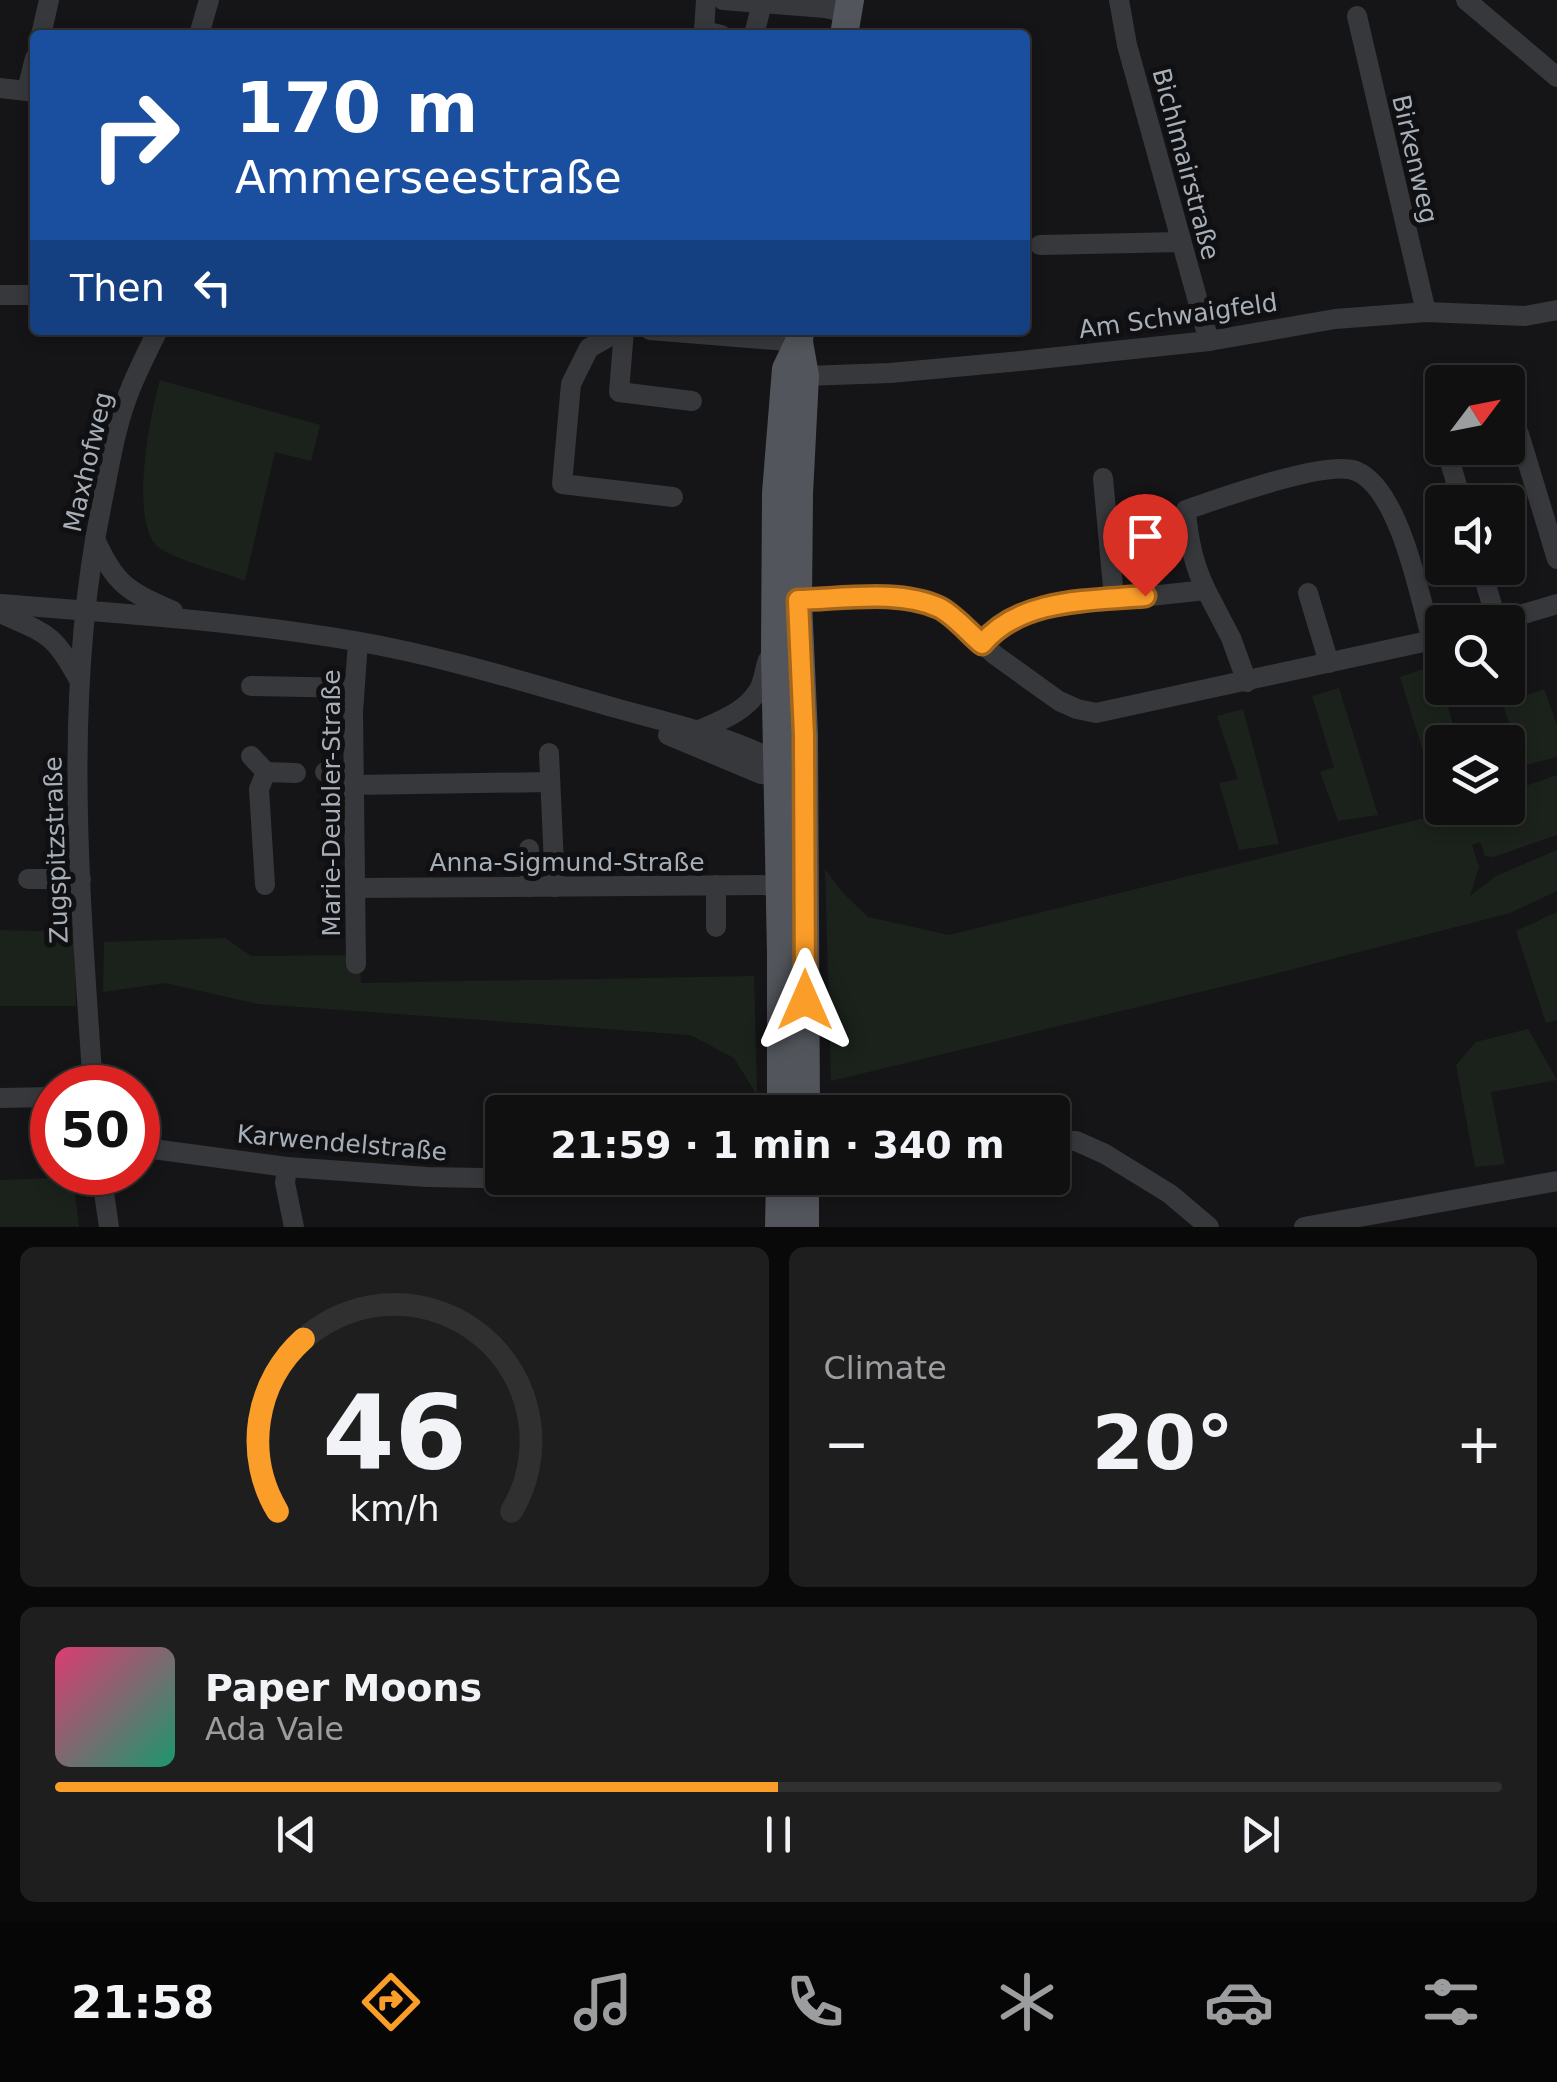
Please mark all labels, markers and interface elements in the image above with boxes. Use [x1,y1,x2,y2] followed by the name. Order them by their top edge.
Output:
[1146,65,1226,263] street label: Bichlmairstraße
[235,67,478,149] text: 170 m
[70,70,200,200] icon: right
[1386,92,1444,226] street label: Birkenweg
[235,151,622,204] text: Ammerseestraße
[185,260,240,315] icon: left
[70,266,165,310] text: Then
[1077,288,1279,344] street label: Am Schwaigfeld
[1425,365,1525,465] north arrow
[1425,365,1525,825] map controls
[58,389,118,535] street label: Maxhofweg
[1425,485,1525,585] button: sound
[1103,494,1188,597] pin
[1118,509,1173,564] icon: arrive
[1425,605,1525,705] button: search
[317,669,346,937] street label: Marie-Deubler-Straße
[1425,725,1525,825] button: layers
[38,756,74,944] street label: Zugspitzstraße
[429,848,705,877] street label: Anna-Sigmund-Straße
[753,948,857,1052] position arrow
[30,1065,160,1195] speed limit sign: 50
[236,1119,448,1167] street label: Karwendelstraße
[550,1123,1005,1167] text: 21:59 · 1 min · 340 m
[824,1349,947,1387] text: Climate
[322,1372,467,1494] text: 46
[1092,1399,1234,1487] text: 20°
[824,1412,870,1476] text: −
[1456,1412,1502,1476] text: +
[349,1488,439,1529] text: km/h
[205,1666,482,1710] text: Paper Moons
[205,1710,344,1748] text: Ada Vale
[269,1807,324,1862] icon: previous
[751,1807,806,1862] icon: pause
[1233,1807,1288,1862] icon: next
[356,1967,426,2037] icon: directions
[568,1967,638,2037] icon: music
[780,1967,850,2037] icon: phone
[992,1967,1062,2037] icon: climate
[1204,1967,1274,2037] icon: car
[1416,1967,1486,2037] icon: filters
[71,1976,214,2029] text: 21:58

